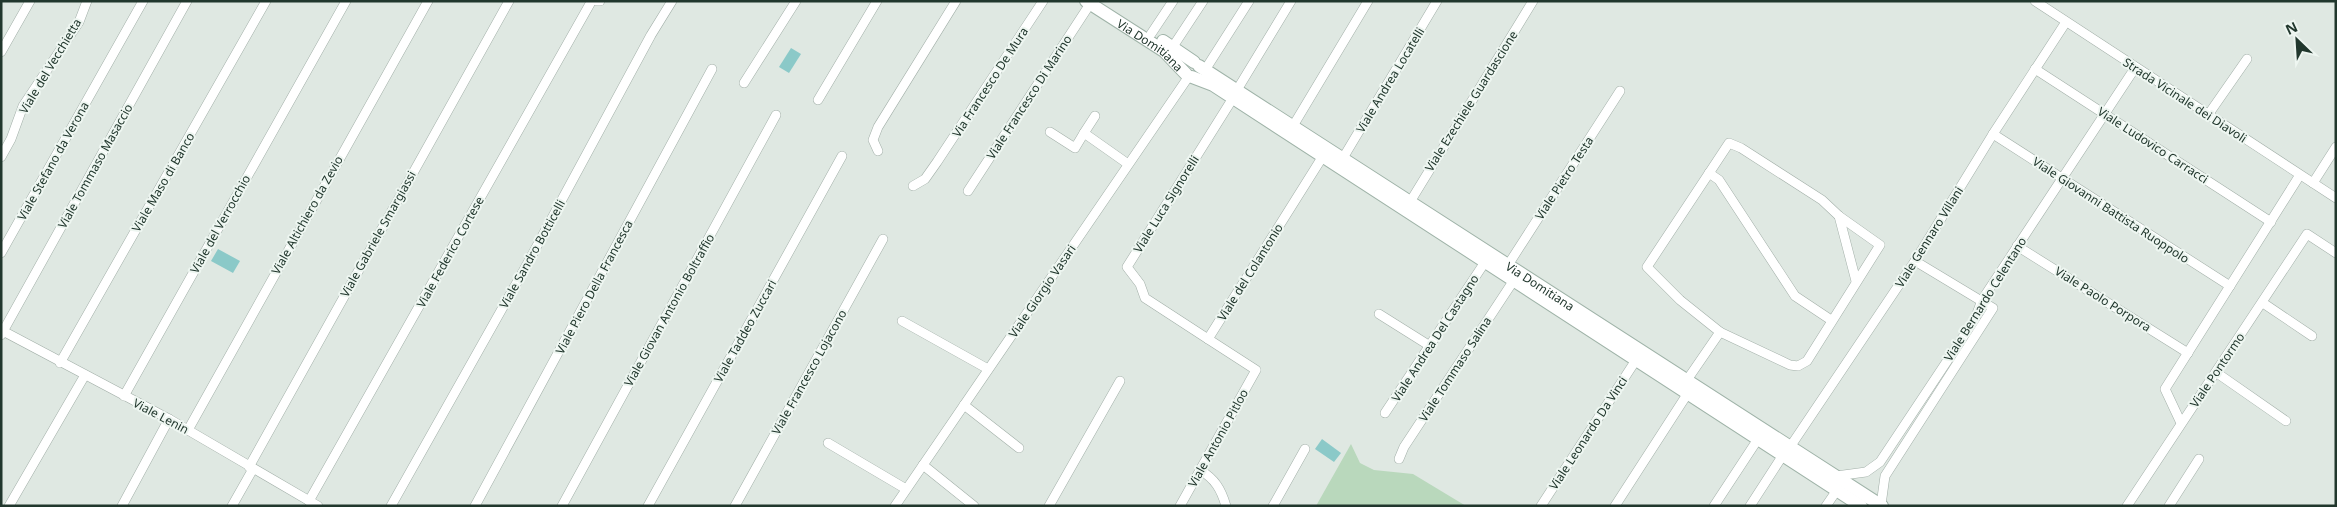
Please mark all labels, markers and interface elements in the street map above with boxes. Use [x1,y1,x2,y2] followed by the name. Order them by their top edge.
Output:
[15,15,85,117] street label: Viale del Vecchietta
[1114,15,1187,75] street label: Via Domitiana
[2272,15,2322,65] north arrow
[2282,17,2300,39] text: N
[948,24,1032,140] street label: Via Francesco De Mura
[1352,24,1428,136] street label: Viale Andrea Locatelli
[1421,27,1521,175] street label: Viale Ezechiele Guardascione
[982,32,1076,162] street label: Viale Francesco Di Marino
[2120,54,2250,146] street label: Strada Vicinale dei Diavoli
[13,99,93,223] street label: Viale Stefano da Verona
[54,100,136,232] street label: Viale Tommaso Masaccio
[2094,103,2212,187] street label: Viale Ludovico Carracci
[128,129,198,235] street label: Viale Maso di Banco
[1531,133,1597,223] street label: Viale Pietro Testa
[1129,152,1203,256] street label: Viale Luca Signorelli
[267,153,347,277] street label: Viale Altichiero da Zevio
[2029,153,2193,267] street label: Viale Giovanni Battista Ruoppolo
[336,168,420,300] street label: Viale Gabriele Smargiassi
[186,172,254,276] street label: Viale del Verrocchio
[1891,183,1967,291] street label: Viale Gennaro Villani
[412,193,488,311] street label: Viale Federico Cortese
[495,197,569,311] street label: Viale Sandro Botticelli
[551,217,637,357] street label: Viale Piero Della Francesca
[1213,220,1287,324] street label: Viale del Colantonio
[620,231,718,389] street label: Viale Giovan Antonio Boltraffio
[1940,234,2030,364] street label: Viale Bernardo Celentano
[1004,241,1080,341] street label: Viale Giorgio Vasari
[1503,257,1578,314] street label: Via Domitiana
[2052,263,2154,335] street label: Viale Paolo Porpora
[1387,271,1483,405] street label: Viale Andrea Del Castagno
[710,277,780,385] street label: Viale Taddeo Zuccari
[767,306,851,438] street label: Viale Francesco Lojacono
[1415,313,1495,425] street label: Viale Tommaso Salina
[2186,329,2248,411] street label: Viale Pontormo
[1545,373,1631,493] street label: Viale Leonardo Da Vinci
[1184,386,1252,490] street label: Viale Antonio Pitloo
[130,394,192,438] street label: Viale Lenin

